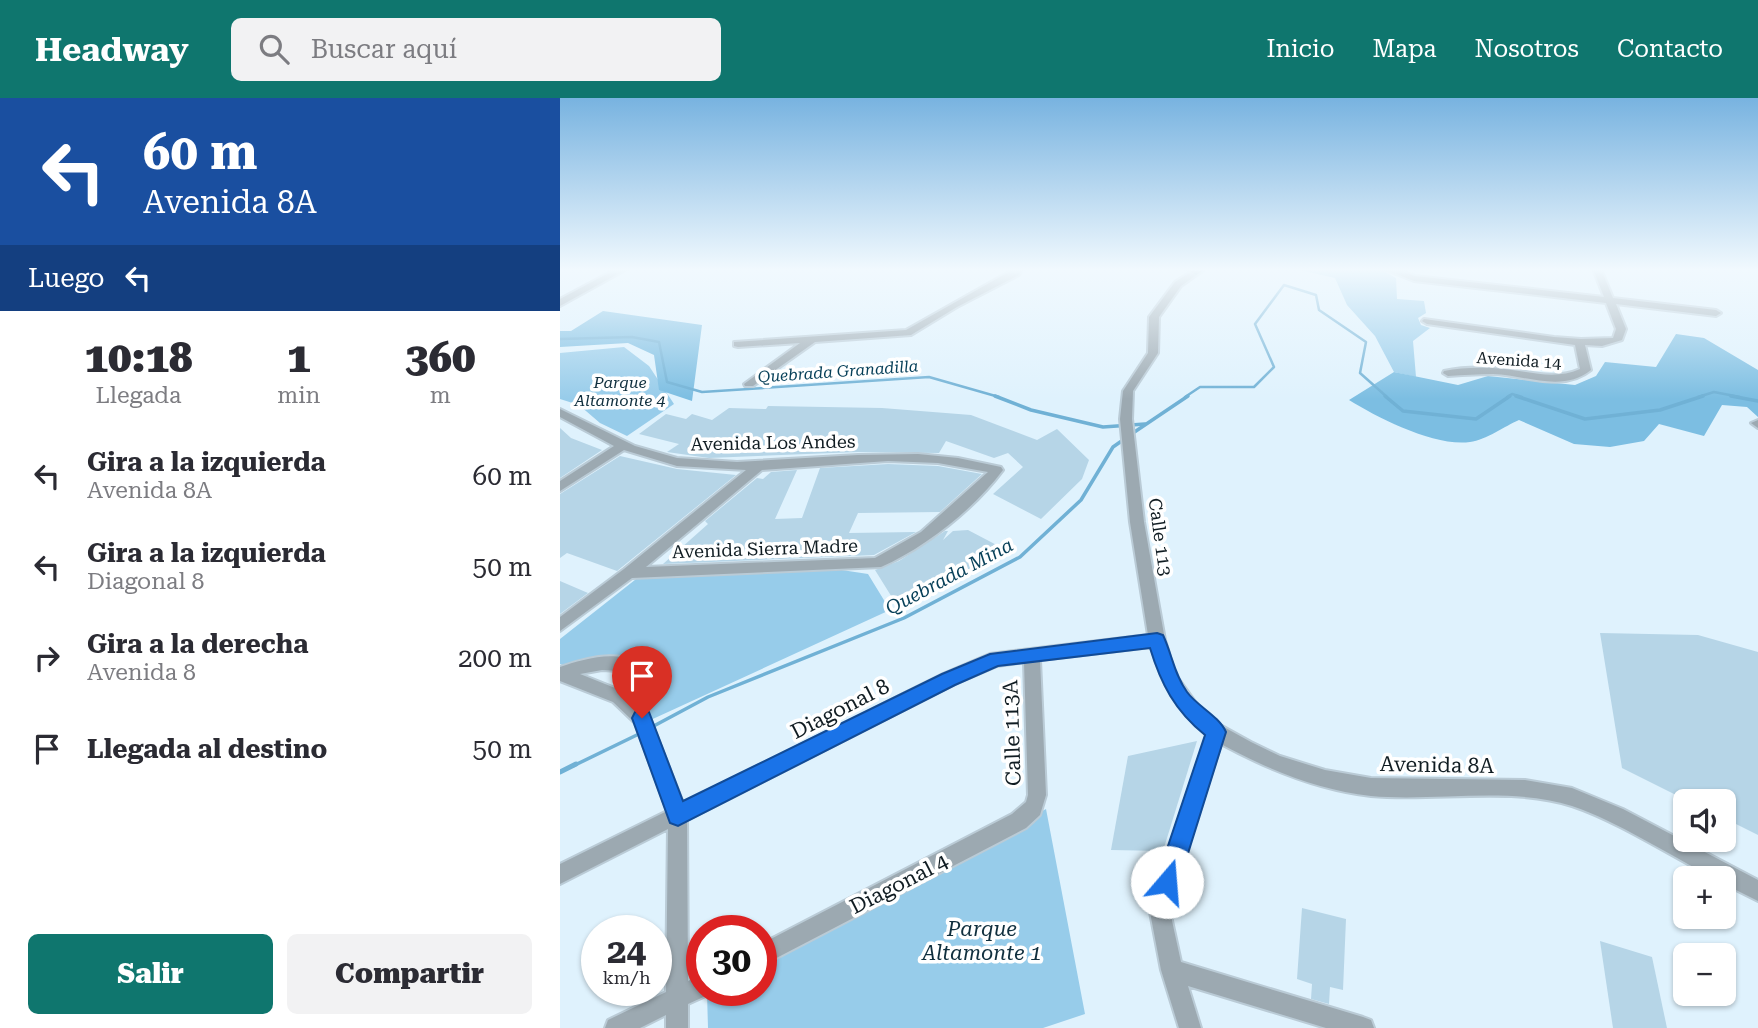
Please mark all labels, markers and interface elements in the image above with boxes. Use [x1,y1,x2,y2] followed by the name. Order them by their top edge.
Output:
[231,18,721,81] search box
[35,30,189,69] text: Headway
[255,30,293,68] icon: search
[311,34,457,64] text: Buscar aquí
[1266,35,1334,63] text: Inicio
[1372,35,1437,63] text: Mapa
[1475,35,1579,63] text: Nosotros
[1617,35,1723,63] text: Contacto
[143,124,258,181] text: 60 m
[28,126,119,217] icon: left
[143,183,317,221] text: Avenida 8A
[119,259,157,297] icon: left
[28,263,105,293] text: Luego
[85,333,193,382] text: 10:18
[287,333,311,382] text: 1
[405,333,475,382] text: 360
[1476,348,1562,373] street label: Avenida 14
[757,356,919,387] water label: Quebrada Granadilla
[574,373,665,410] park label: Parque Altamonte 4
[96,382,182,409] text: Llegada
[277,382,320,409] text: min
[430,382,451,409] text: m
[690,431,856,454] street label: Avenida Los Andes
[87,447,326,477] text: Gira a la izquierda
[28,457,66,495] icon: left
[473,461,532,491] text: 60 m
[87,477,212,504] text: Avenida 8A
[1145,497,1176,577] street label: Calle 113
[882,533,1017,620] water label: Quebrada Mina
[672,535,858,562] street label: Avenida Sierra Madre
[87,538,326,568] text: Gira a la izquierda
[28,548,66,586] icon: left
[473,552,532,582] text: 50 m
[87,568,204,595] text: Diagonal 8
[87,629,308,659] text: Gira a la derecha
[28,639,66,677] icon: right
[458,643,532,673] text: 200 m
[612,646,672,718] pin
[623,657,661,695] icon: arrive
[87,659,196,686] text: Avenida 8
[787,674,893,744] street label: Diagonal 8
[998,679,1026,786] street label: Calle 113A
[28,730,66,768] icon: arrive
[87,734,327,764] text: Llegada al destino
[473,734,532,764] text: 50 m
[1380,752,1495,778] street label: Avenida 8A
[1673,789,1736,1006] map controls
[1673,789,1736,852] button: sound
[1130,845,1204,919] position arrow
[846,849,952,919] street label: Diagonal 4
[1673,866,1736,929] button: +
[686,915,777,1006] speed limit sign: 30
[920,917,1042,965] park label: Parque Altamonte 1
[607,931,646,972] text: 24
[28,934,273,1014] button: Salir
[287,934,532,1014] button: Compartir
[1673,943,1736,1006] button: −
[602,967,651,988] text: km/h

